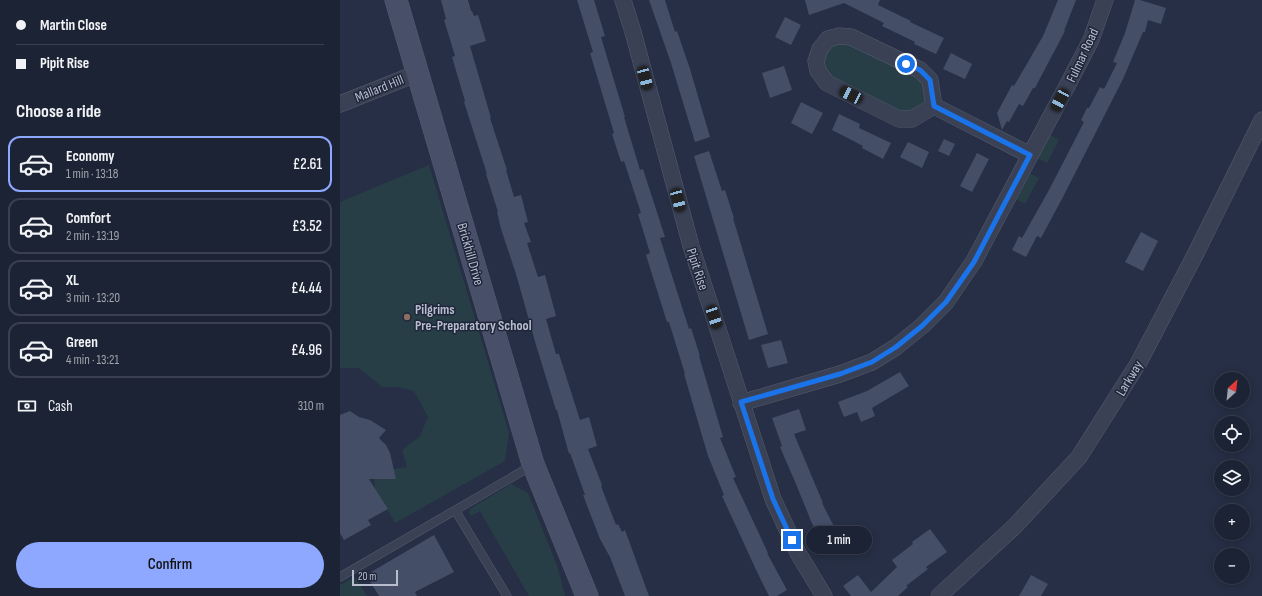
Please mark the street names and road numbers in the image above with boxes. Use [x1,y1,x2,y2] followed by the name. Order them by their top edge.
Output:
[1063,25,1102,85] street label: Fulmar Road
[352,71,406,106] street label: Mallard Hill
[453,221,488,287] street label: Brickhill Drive
[683,246,712,292] street label: Pipit Rise
[1112,357,1147,399] street label: Larkway

